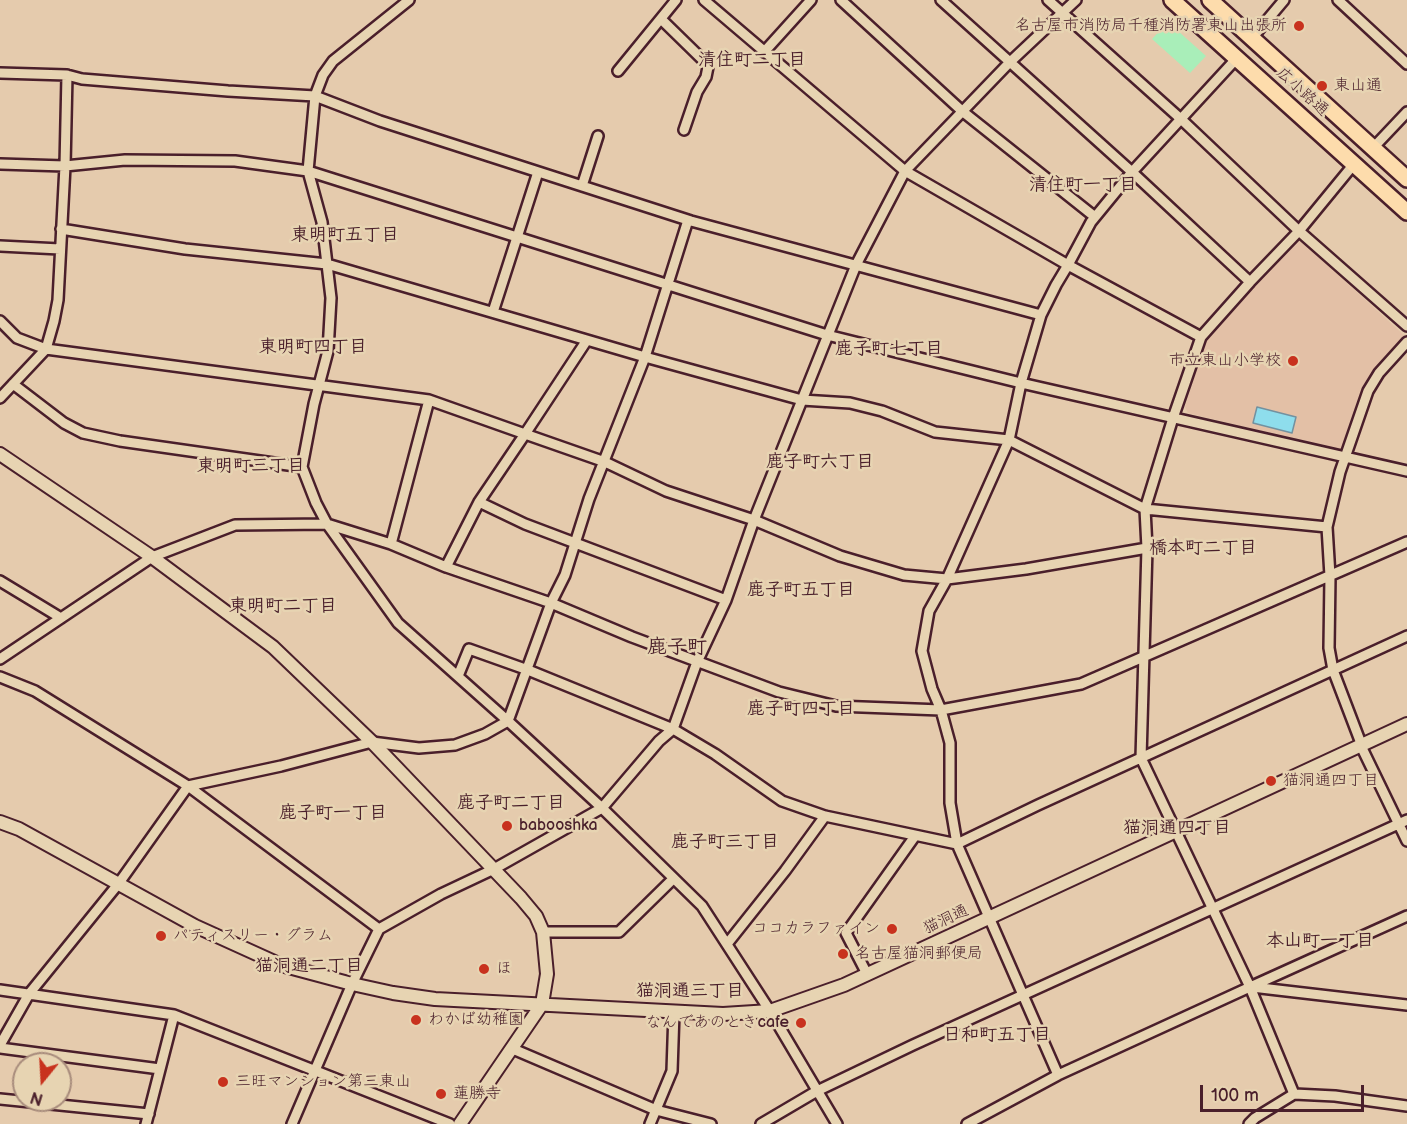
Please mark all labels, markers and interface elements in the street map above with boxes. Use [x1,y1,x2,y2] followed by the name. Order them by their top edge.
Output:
[1015,16,1287,36] place label: 名古屋市消防局千種消防署東山出張所
[1292,19,1306,33] marker: 名古屋市消防局千種消防署東山出張所
[698,49,806,71] district label: 清住町二丁目
[1272,63,1332,121] street label: 広小路通
[1334,76,1382,96] place label: 東山通
[1315,79,1329,93] marker: 東山通
[1029,174,1137,196] district label: 清住町一丁目
[291,224,399,246] district label: 東明町五丁目
[259,336,367,358] district label: 東明町四丁目
[835,338,943,360] district label: 鹿子町七丁目
[1169,351,1281,371] place label: 市立東山小学校
[1286,354,1300,368] marker: 市立東山小学校
[766,451,874,473] district label: 鹿子町六丁目
[197,455,305,477] district label: 東明町三丁目
[1149,537,1257,559] district label: 橋本町二丁目
[747,579,855,601] district label: 鹿子町五丁目
[229,595,337,617] district label: 東明町二丁目
[647,636,707,660] district label: 鹿子町
[747,698,855,720] district label: 鹿子町四丁目
[1283,771,1379,791] place label: 猫洞通四丁目
[1264,774,1278,788] marker: 猫洞通四丁目
[457,792,565,814] district label: 鹿子町二丁目
[279,802,387,824] district label: 鹿子町一丁目
[519,816,598,836] place label: babooshka
[1123,817,1231,839] district label: 猫洞通四丁目
[500,819,514,833] marker: babooshka
[671,831,779,853] district label: 鹿子町三丁目
[920,901,972,939] street label: 猫洞通
[752,919,880,939] place label: ココカラファイン
[885,922,899,936] marker: ココカラファイン
[173,926,333,946] place label: パティスリー・グラム
[154,929,168,943] marker: パティスリー・グラム
[1266,930,1374,952] district label: 本山町一丁目
[855,944,983,964] place label: 名古屋猫洞郵便局
[836,947,850,961] marker: 名古屋猫洞郵便局
[255,955,363,977] district label: 猫洞通二丁目
[496,959,512,979] place label: ほ
[477,962,491,976] marker: ほ
[636,980,744,1002] district label: 猫洞通三丁目
[428,1010,524,1030] place label: わかば幼稚園
[409,1013,423,1027] marker: わかば幼稚園
[646,1013,789,1033] place label: なんであのときcafe
[794,1016,808,1030] marker: なんであのときcafe
[943,1024,1051,1046] district label: 日和町五丁目
[12,1052,72,1112] north arrow
[235,1072,411,1092] place label: 三旺マンション第三東山
[1203,1073,1366,1111] scale bar
[216,1075,230,1089] marker: 三旺マンション第三東山
[453,1084,501,1104] place label: 蓮勝寺
[1211,1085,1259,1106] text: 100 m
[28,1087,46,1109] text: N
[434,1087,448,1101] marker: 蓮勝寺

